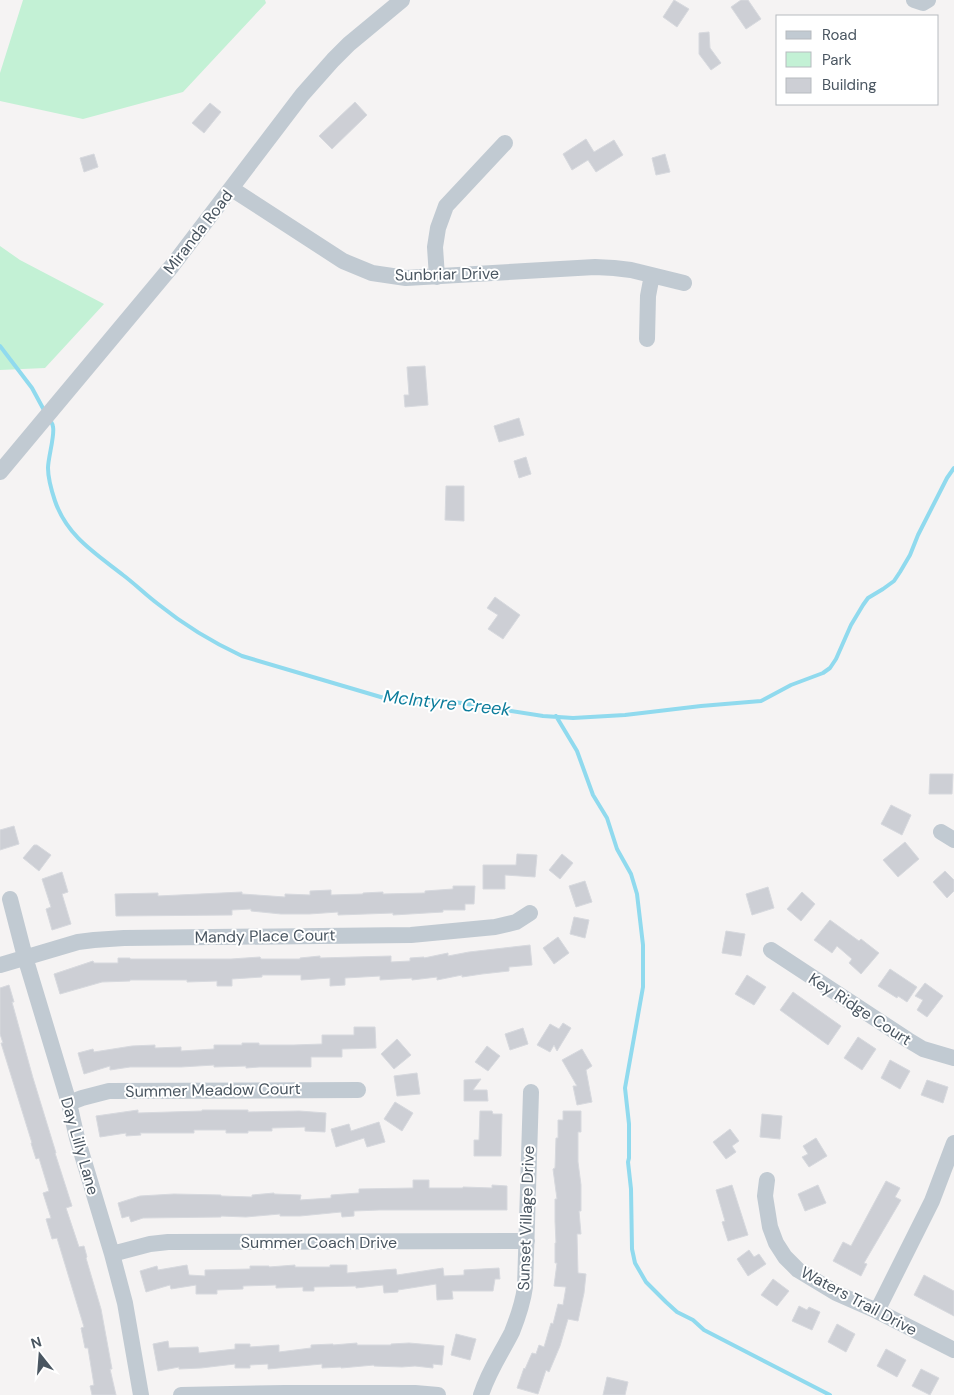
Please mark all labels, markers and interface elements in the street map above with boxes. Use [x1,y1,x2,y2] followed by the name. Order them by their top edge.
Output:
[776,15,939,105] legend
[822,25,857,45] text: Road
[822,50,852,70] text: Park
[822,75,877,95] text: Building
[159,186,237,278] street label: Miranda Road
[395,263,499,285] street label: Sunbriar Drive
[382,684,513,722] water label: McIntyre Creek
[194,924,336,948] street label: Mandy Place Court
[805,968,915,1050] street label: Key Ridge Court
[125,1078,301,1102] street label: Summer Meadow Court
[56,1095,104,1197] street label: Day Lilly Lane
[513,1145,539,1291] street label: Sunset Village Drive
[241,1232,397,1253] street label: Summer Coach Drive
[797,1261,921,1341] street label: Waters Trail Drive
[15,1330,65,1380] north arrow
[29,1332,44,1353] text: N

